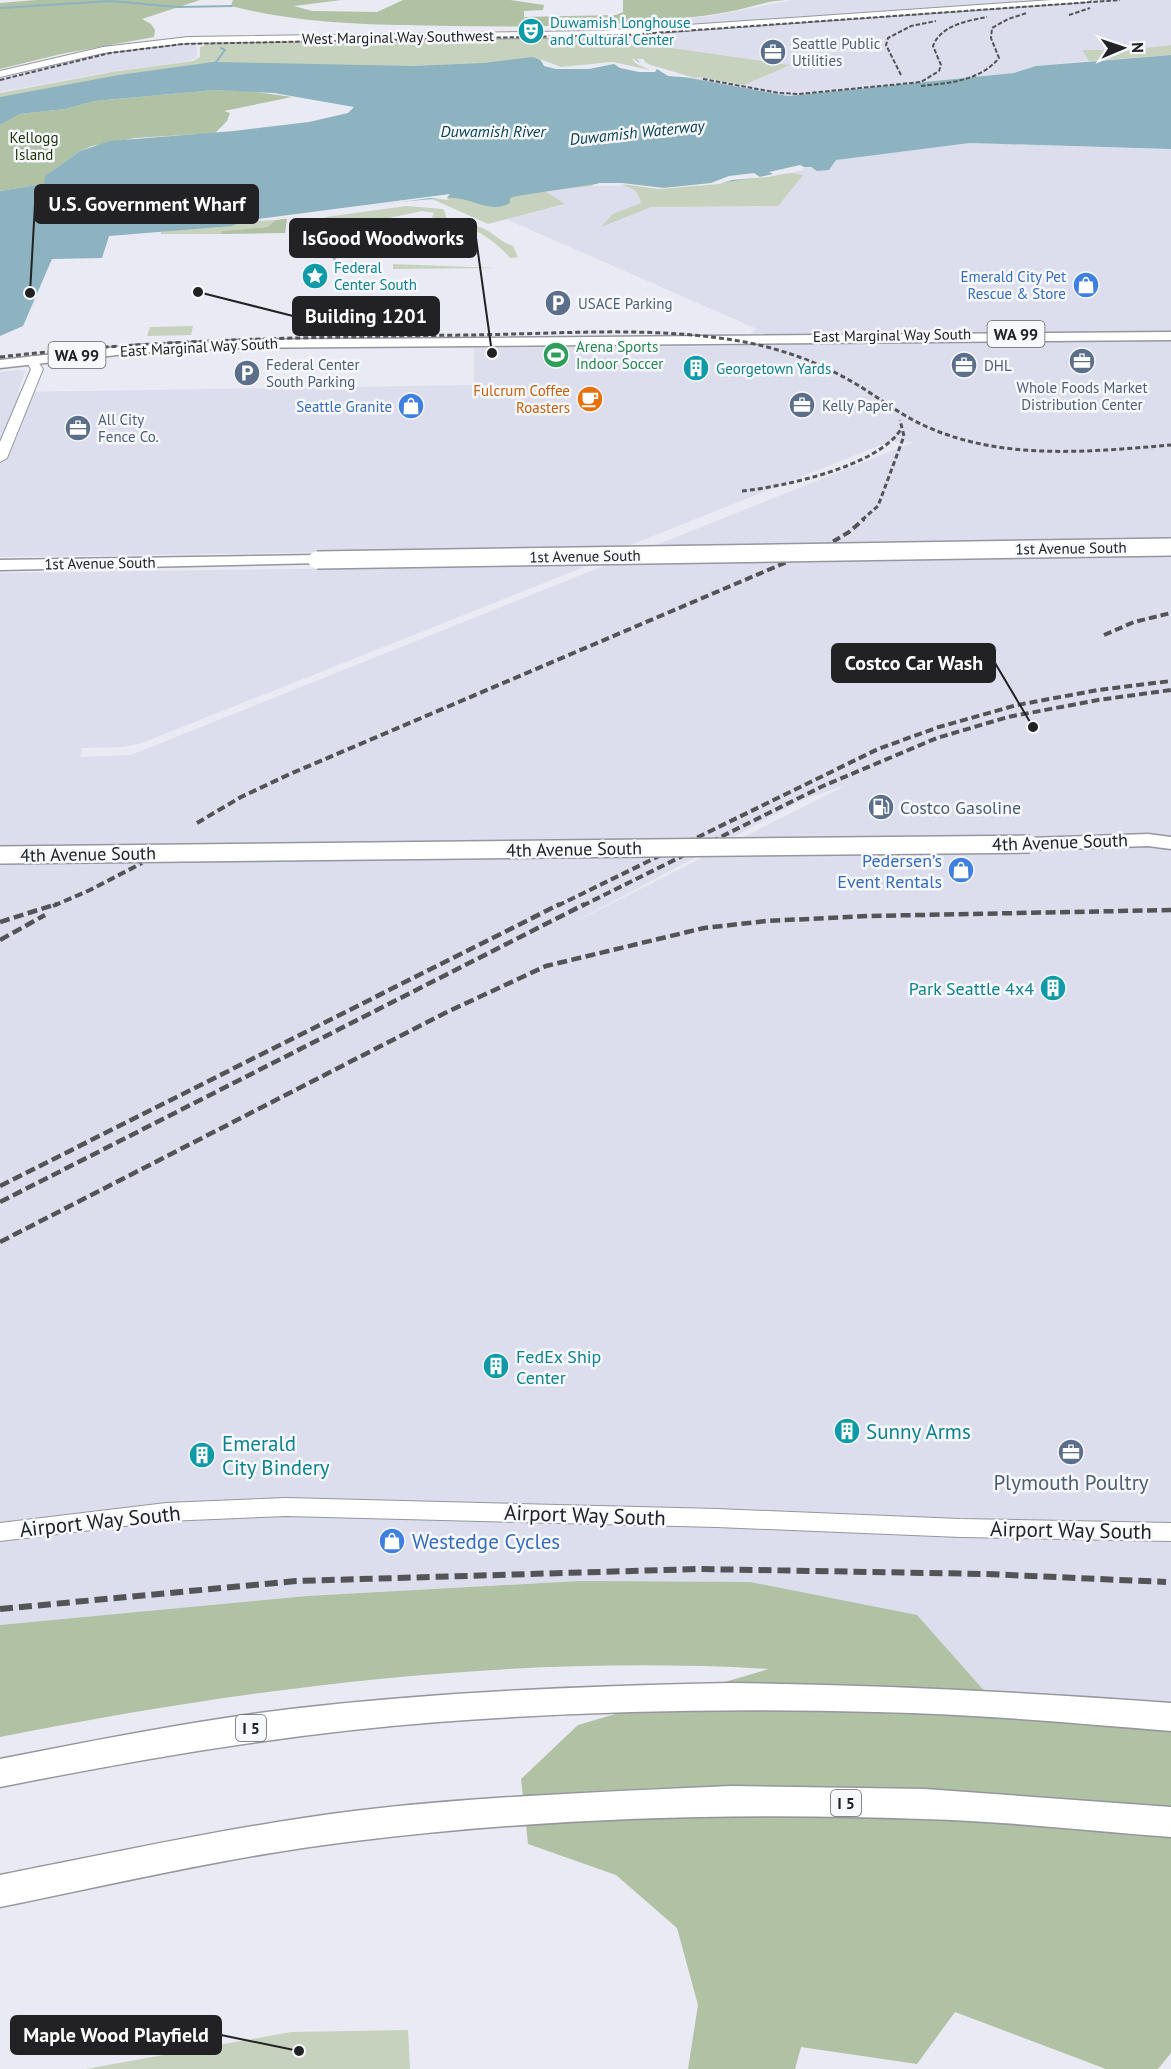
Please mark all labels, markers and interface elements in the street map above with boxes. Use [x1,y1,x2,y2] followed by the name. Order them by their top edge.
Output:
[550,13,691,49] place label: Duwamish Longhouse and Cultural Center
[516,16,546,46] theatre icon: Duwamish Longhouse and Cultural Center
[1093,18,1153,78] north arrow
[302,26,494,48] street label: West Marginal Way Southwest
[792,34,881,70] place label: Seattle Public Utilities
[758,37,788,67] office icon: Seattle Public Utilities
[1128,42,1148,53] text: N
[569,115,706,149] water label: Duwamish Waterway
[441,121,547,141] water label: Duwamish River
[10,128,58,164] park label: Kellogg Island
[35,185,258,223] callout: U.S. Government Wharf
[49,191,247,217] text: U.S. Government Wharf
[290,219,476,257] callout: IsGood Woodworks
[302,225,464,251] text: IsGood Woodworks
[334,258,417,294] place label: Federal Center South
[300,261,330,291] place icon: Federal Center South
[960,267,1066,303] place label: Emerald City Pet Rescue & Store
[1071,270,1101,300] shop icon: Emerald City Pet Rescue & Store
[543,288,573,318] parking icon: USACE Parking
[578,294,673,313] place label: USACE Parking
[293,297,439,335] callout: Building 1201
[305,303,427,329] text: Building 1201
[988,321,1044,347] road number: WA 99
[813,324,971,346] street label: East Marginal Way South
[120,333,278,361] street label: East Marginal Way South
[576,337,663,373] place label: Arena Sports Indoor Soccer
[541,340,571,370] sports icon: Arena Sports Indoor Soccer
[48,342,106,368] road number: WA 99
[1067,346,1097,376] office icon: Whole Foods Market Distribution Center
[949,350,979,380] office icon: DHL
[681,353,711,383] building icon: Georgetown Yards
[266,355,360,391] place label: Federal Center South Parking
[984,356,1012,375] place label: DHL
[232,358,262,388] parking icon: Federal Center South Parking
[716,359,831,378] place label: Georgetown Yards
[1016,378,1148,414] place label: Whole Foods Market Distribution Center
[473,381,570,417] place label: Fulcrum Coffee Roasters
[575,384,605,414] cafe icon: Fulcrum Coffee Roasters
[787,390,817,420] office icon: Kelly Paper
[396,391,426,421] shop icon: Seattle Granite
[822,396,893,415] place label: Kelly Paper
[296,397,392,416] place label: Seattle Granite
[98,410,159,446] place label: All City Fence Co.
[63,413,93,443] office icon: All City Fence Co.
[1015,538,1127,558] street label: 1st Avenue South
[529,546,641,566] street label: 1st Avenue South
[44,553,156,573] street label: 1st Avenue South
[832,644,995,682] callout: Costco Car Wash
[845,650,983,676] text: Costco Car Wash
[866,792,896,822] fuel station icon: Costco Gasoline
[900,796,1021,819] place label: Costco Gasoline
[992,828,1128,856] street label: 4th Avenue South
[506,836,642,862] street label: 4th Avenue South
[20,841,156,867] street label: 4th Avenue South
[837,849,942,893] place label: Pedersen’s Event Rentals
[946,855,976,885] shop icon: Pedersen’s Event Rentals
[1038,973,1068,1003] building icon: Park Seattle 4x4
[909,977,1034,1000] place label: Park Seattle 4x4
[516,1345,601,1389] place label: FedEx Ship Center
[481,1351,511,1381] building icon: FedEx Ship Center
[832,1416,862,1446] building icon: Sunny Arms
[866,1418,971,1445] place label: Sunny Arms
[222,1430,330,1481] place label: Emerald City Bindery
[1056,1437,1086,1467] office icon: Plymouth Poultry
[187,1440,217,1470] building icon: Emerald City Bindery
[993,1469,1149,1496] place label: Plymouth Poultry
[18,1499,182,1543] street label: Airport Way South
[504,1499,666,1531] street label: Airport Way South
[990,1515,1152,1545] street label: Airport Way South
[377,1526,407,1556] shop icon: Westedge Cycles
[412,1528,560,1555] place label: Westedge Cycles
[236,1715,266,1741] road number: I 5
[831,1790,861,1816] road number: I 5
[11,2016,221,2054] callout: Maple Wood Playfield
[23,2022,209,2048] text: Maple Wood Playfield

